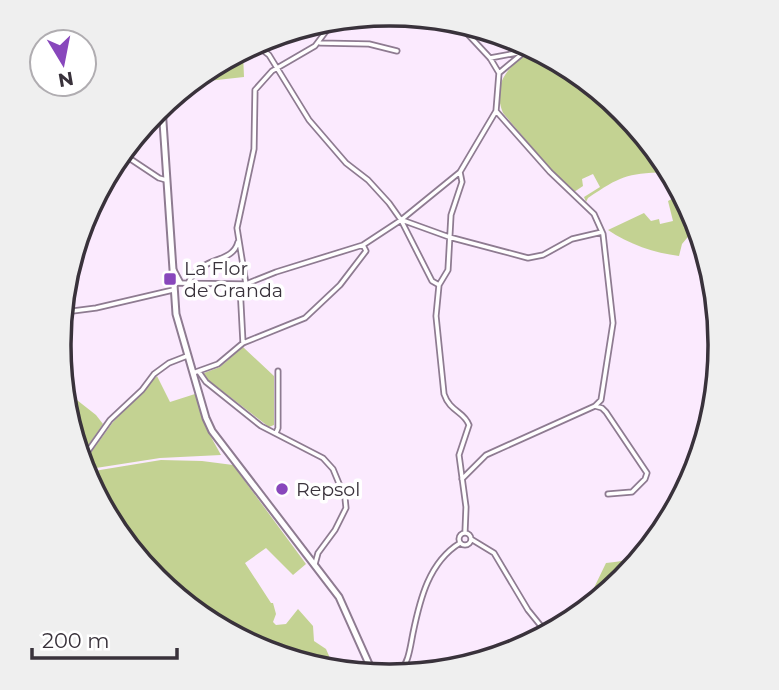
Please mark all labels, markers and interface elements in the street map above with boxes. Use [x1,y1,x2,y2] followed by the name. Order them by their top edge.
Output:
[28,28,98,98] north arrow
[56,67,75,92] text: N
[184,257,283,302] place label: La Flor de Granda
[162,271,178,287] marker: La Flor de Granda
[296,478,360,501] place label: Repsol
[274,481,290,497] marker: Repsol
[32,616,177,660] scale bar
[42,628,109,653] text: 200 m

